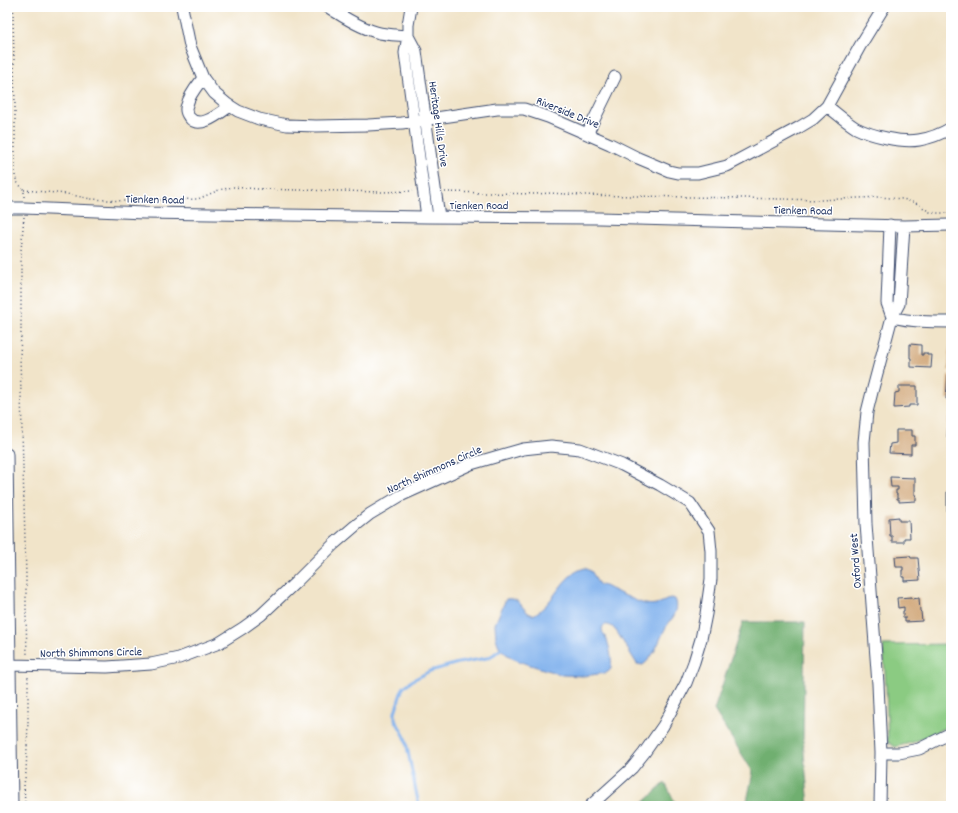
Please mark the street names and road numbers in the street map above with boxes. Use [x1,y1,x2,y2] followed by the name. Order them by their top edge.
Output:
[423,80,452,168] street label: Heritage Hills Drive
[533,93,602,134] street label: Riverside Drive
[125,191,185,210] street label: Tienken Road
[450,198,508,215] street label: Tienken Road
[773,202,833,221] street label: Tienken Road
[385,442,485,499] street label: North Shimmons Circle
[846,532,867,589] street label: Oxford West
[40,644,142,663] street label: North Shimmons Circle

